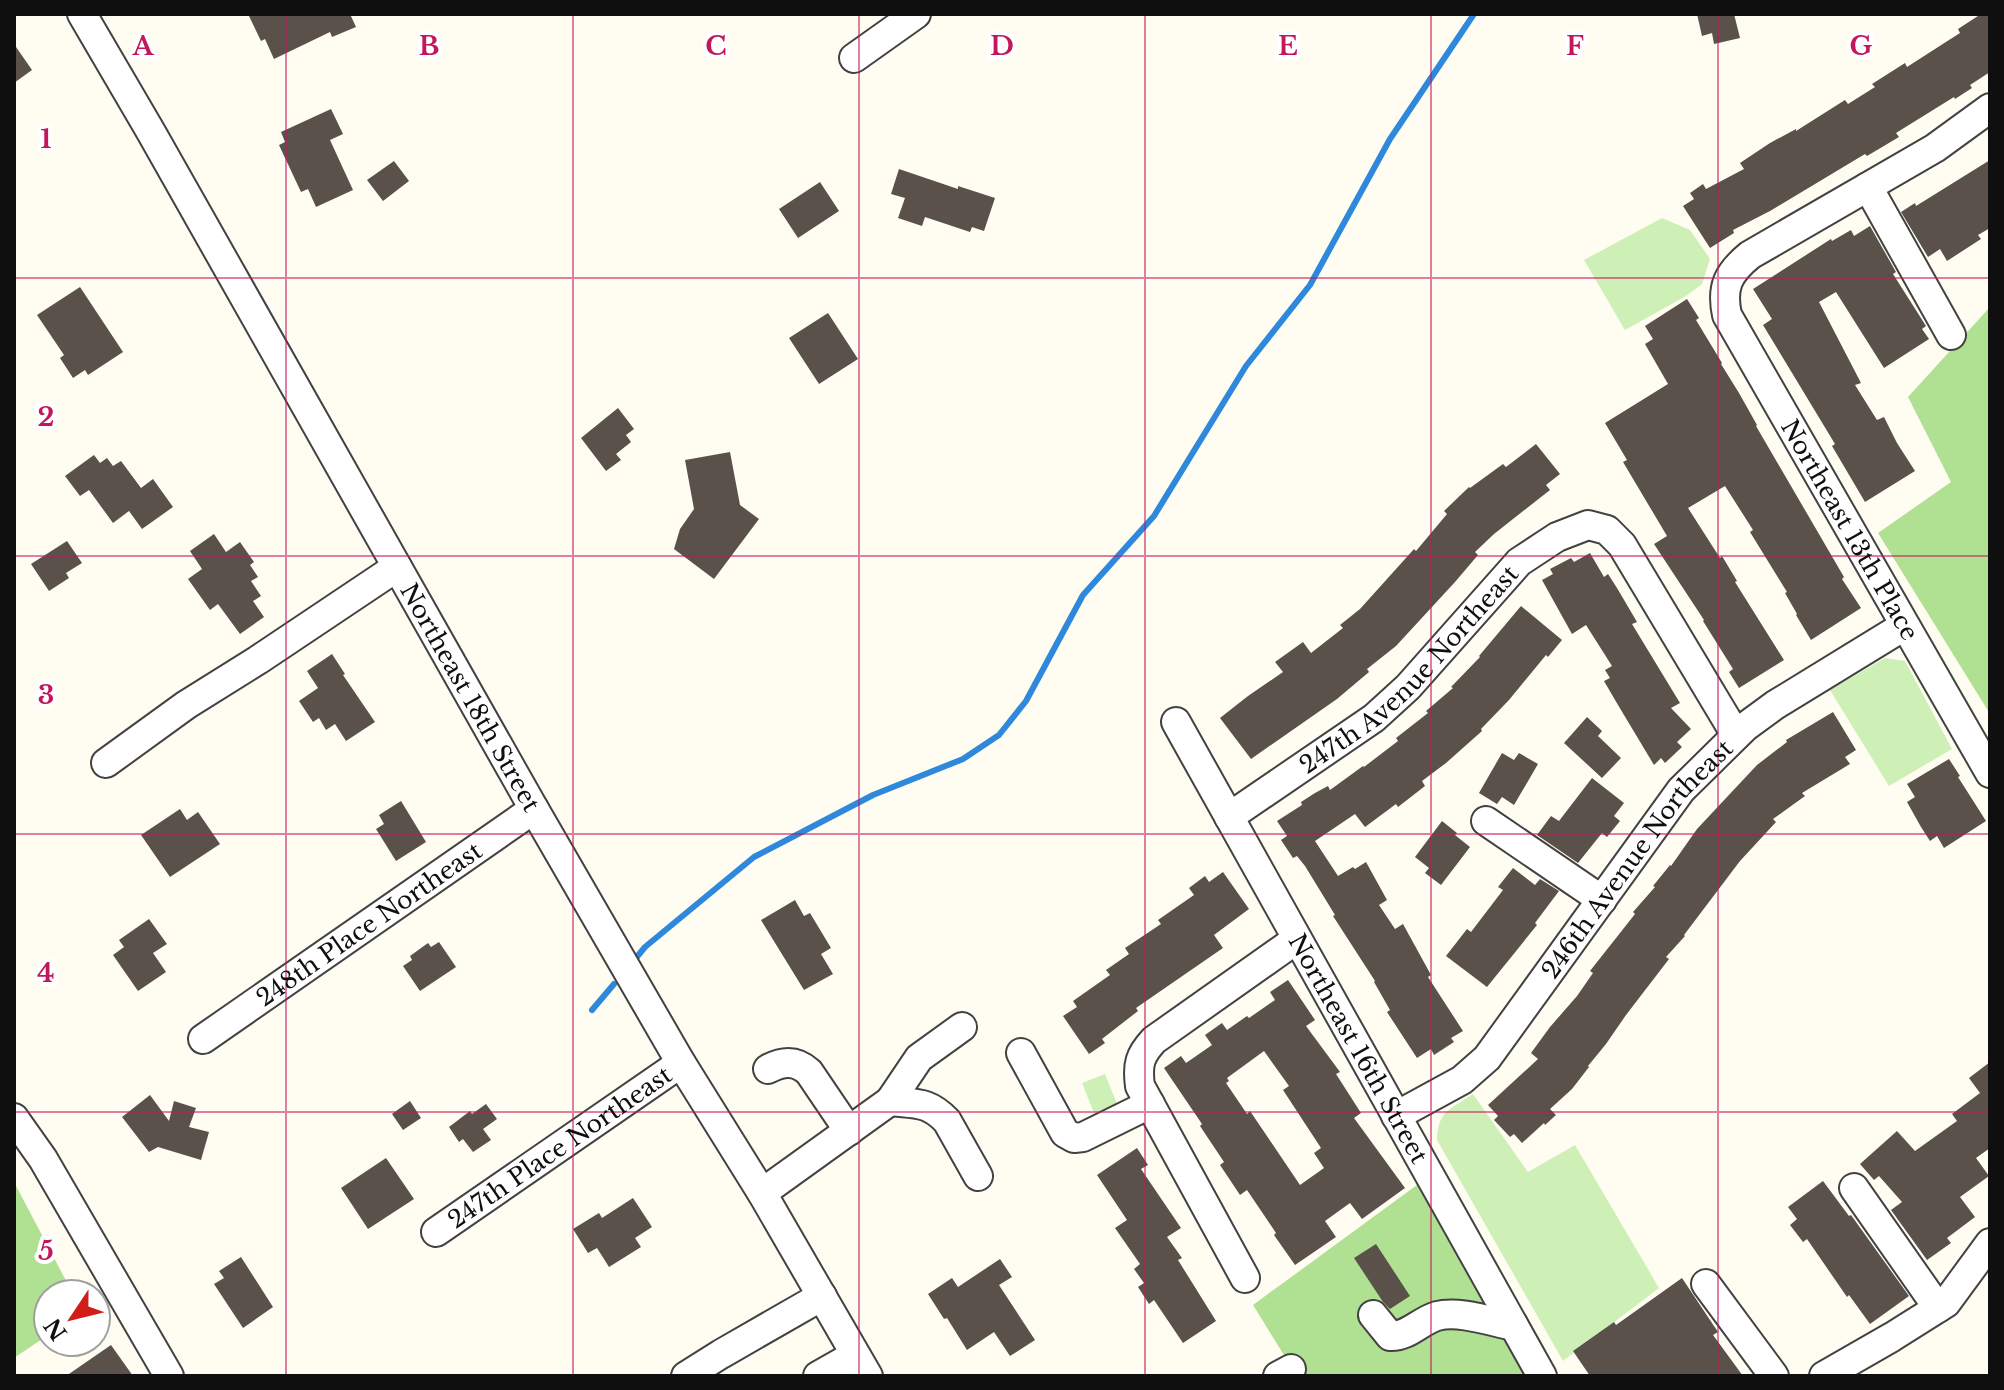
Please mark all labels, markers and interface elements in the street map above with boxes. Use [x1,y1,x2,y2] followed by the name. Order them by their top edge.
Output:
[131,30,154,62] text: A
[419,30,439,62] text: B
[705,30,727,62] text: C
[990,30,1014,62] text: D
[1278,30,1298,62] text: E
[1566,30,1584,62] text: F
[1850,30,1873,62] text: G
[40,123,52,155] text: 1
[38,401,54,433] text: 2
[1775,414,1925,645] street label: Northeast 13th Place
[1294,559,1524,779] street label: 247th Avenue Northeast
[395,578,547,816] street label: Northeast 18th Street
[38,679,54,711] text: 3
[1535,733,1738,984] street label: 246th Avenue Northeast
[251,835,487,1012] street label: 248th Place Northeast
[1283,929,1434,1168] street label: Northeast 16th Street
[37,957,55,989] text: 4
[442,1060,677,1234] street label: 247th Place Northeast
[38,1235,54,1267] text: 5
[32,1278,112,1358] north arrow
[39,1313,73,1345] text: N

